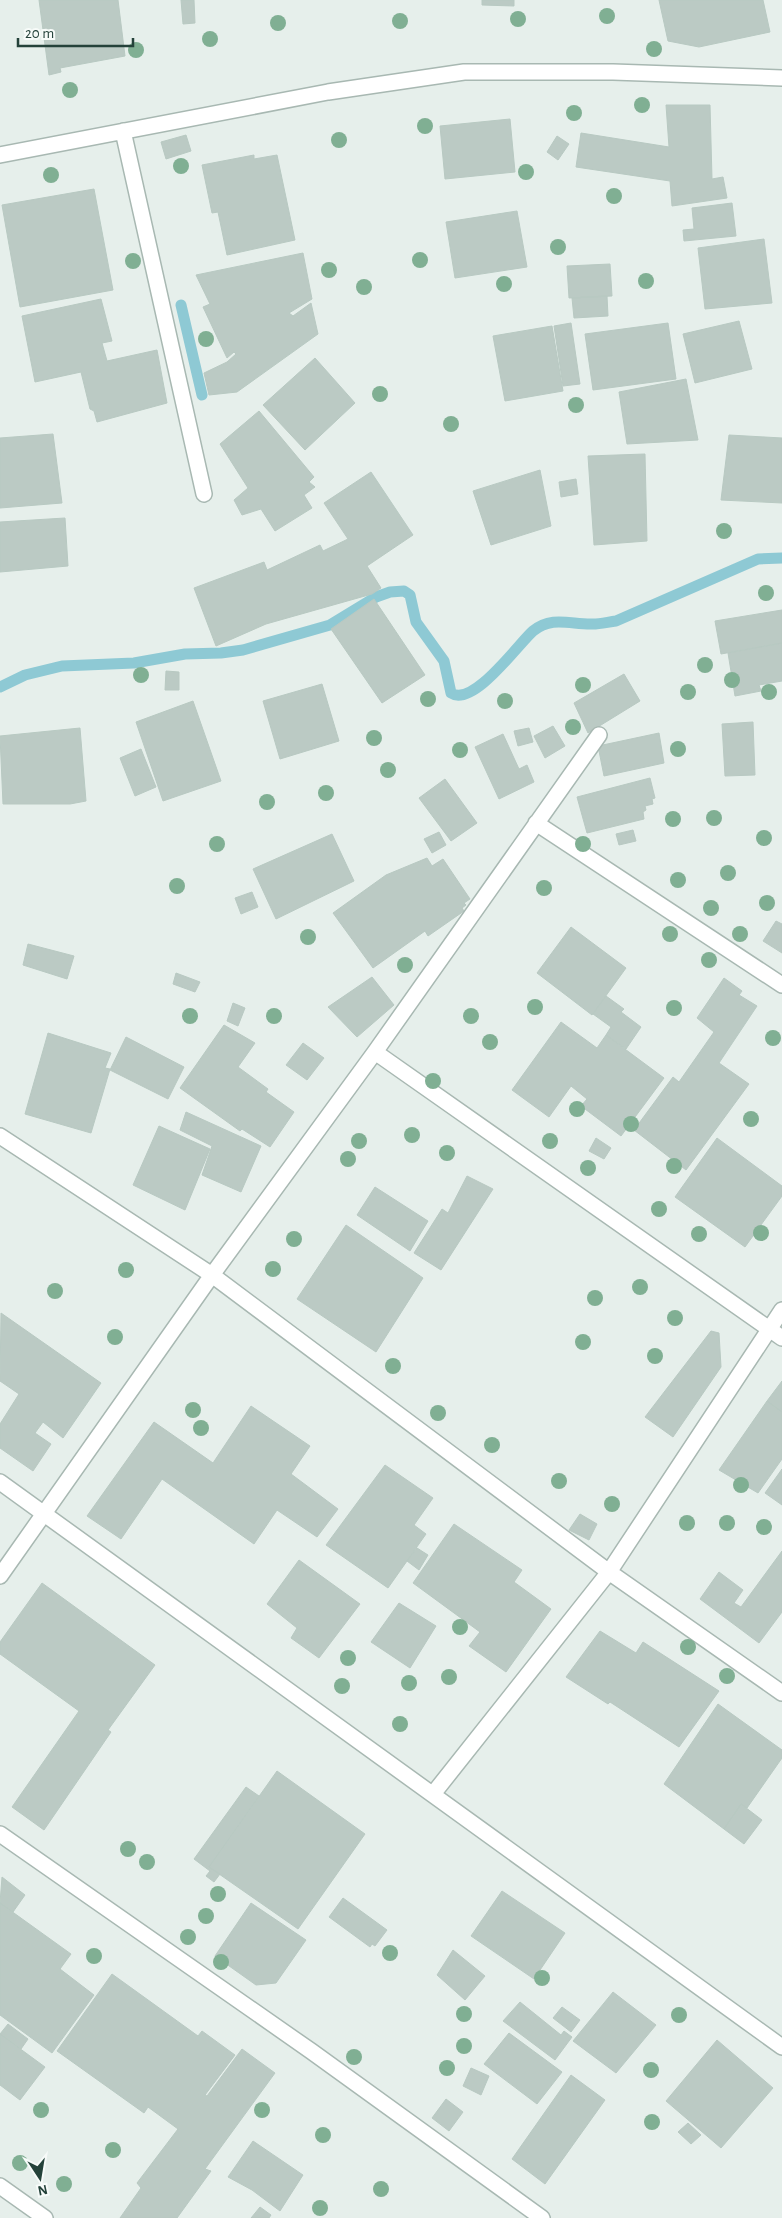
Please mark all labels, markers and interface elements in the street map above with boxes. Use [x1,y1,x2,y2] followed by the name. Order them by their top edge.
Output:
[18,15,132,47] scale bar
[25,26,54,41] text: 20 m
[15,2153,65,2203] north arrow
[36,2182,49,2198] text: N

